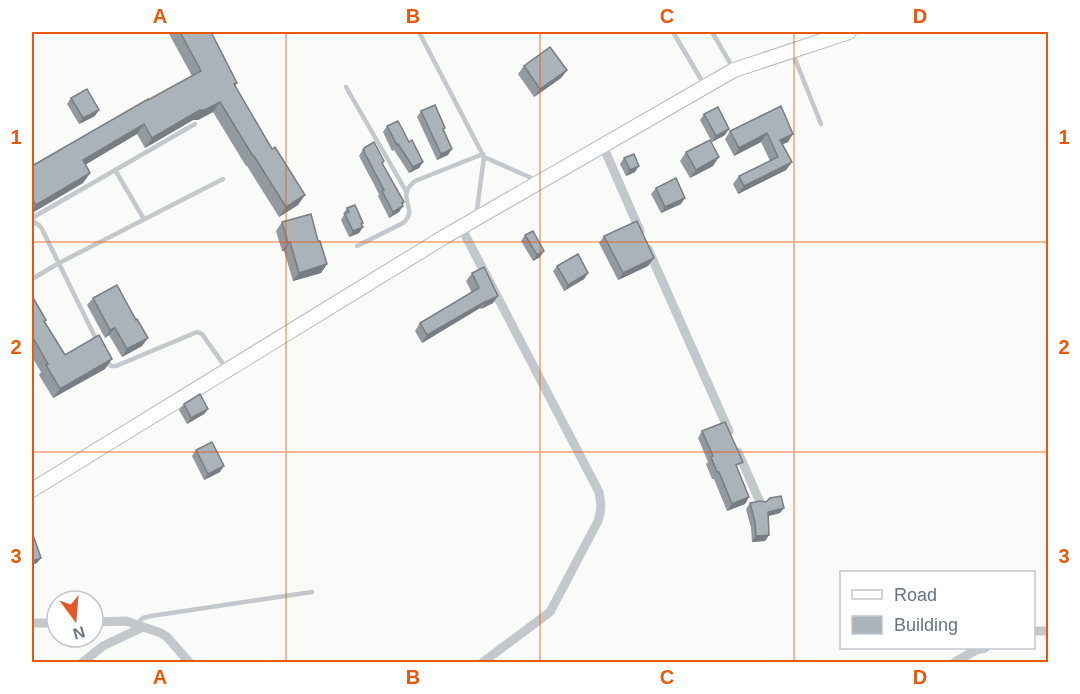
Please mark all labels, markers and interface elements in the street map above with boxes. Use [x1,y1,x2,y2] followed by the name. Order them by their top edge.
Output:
[153,5,167,27] text: A
[406,5,420,27] text: B
[660,5,674,27] text: C
[913,5,927,27] text: D
[10,126,22,148] text: 1
[1058,126,1070,148] text: 1
[10,336,22,358] text: 2
[1058,336,1070,358] text: 2
[10,545,22,567] text: 3
[1058,545,1070,567] text: 3
[840,571,1035,649] legend
[894,585,937,605] text: Road
[45,589,105,649] north arrow
[894,615,958,635] text: Building
[71,623,87,643] text: N
[153,666,167,688] text: A
[406,666,420,688] text: B
[660,666,674,688] text: C
[913,666,927,688] text: D

